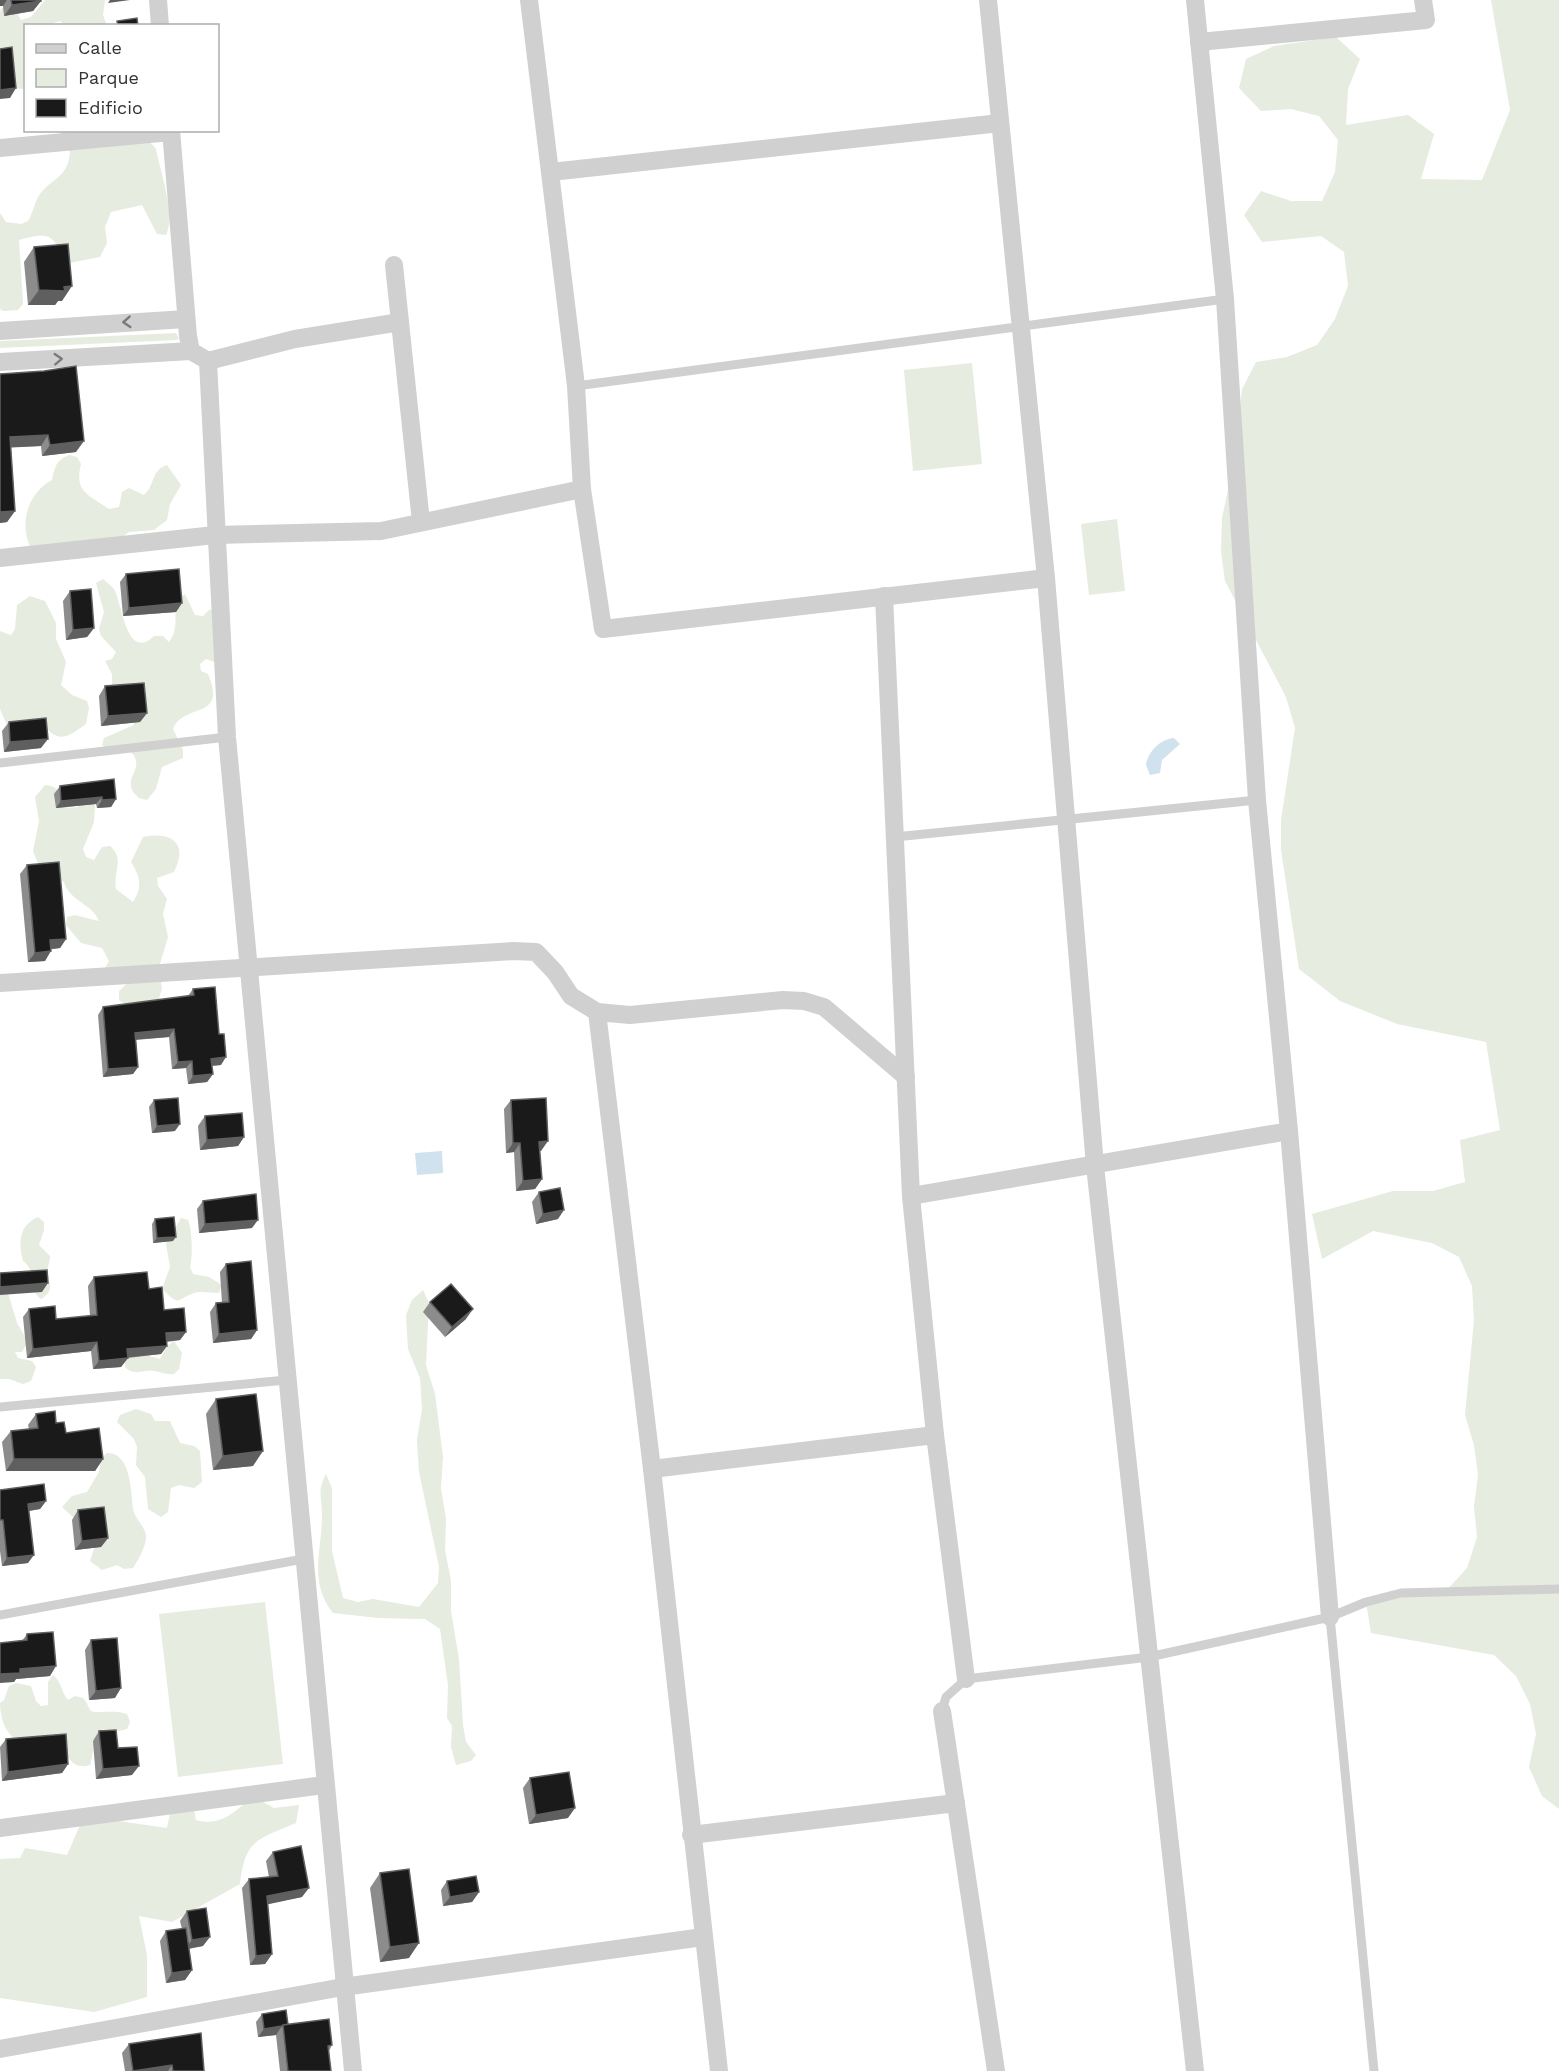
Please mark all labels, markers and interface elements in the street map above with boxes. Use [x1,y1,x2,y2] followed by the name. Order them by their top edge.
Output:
[24,24,219,132] legend
[78,37,122,58] text: Calle
[78,67,139,88] text: Parque
[78,97,143,118] text: Edificio
[123,316,132,329] one-way arrow
[54,352,63,365] one-way arrow

